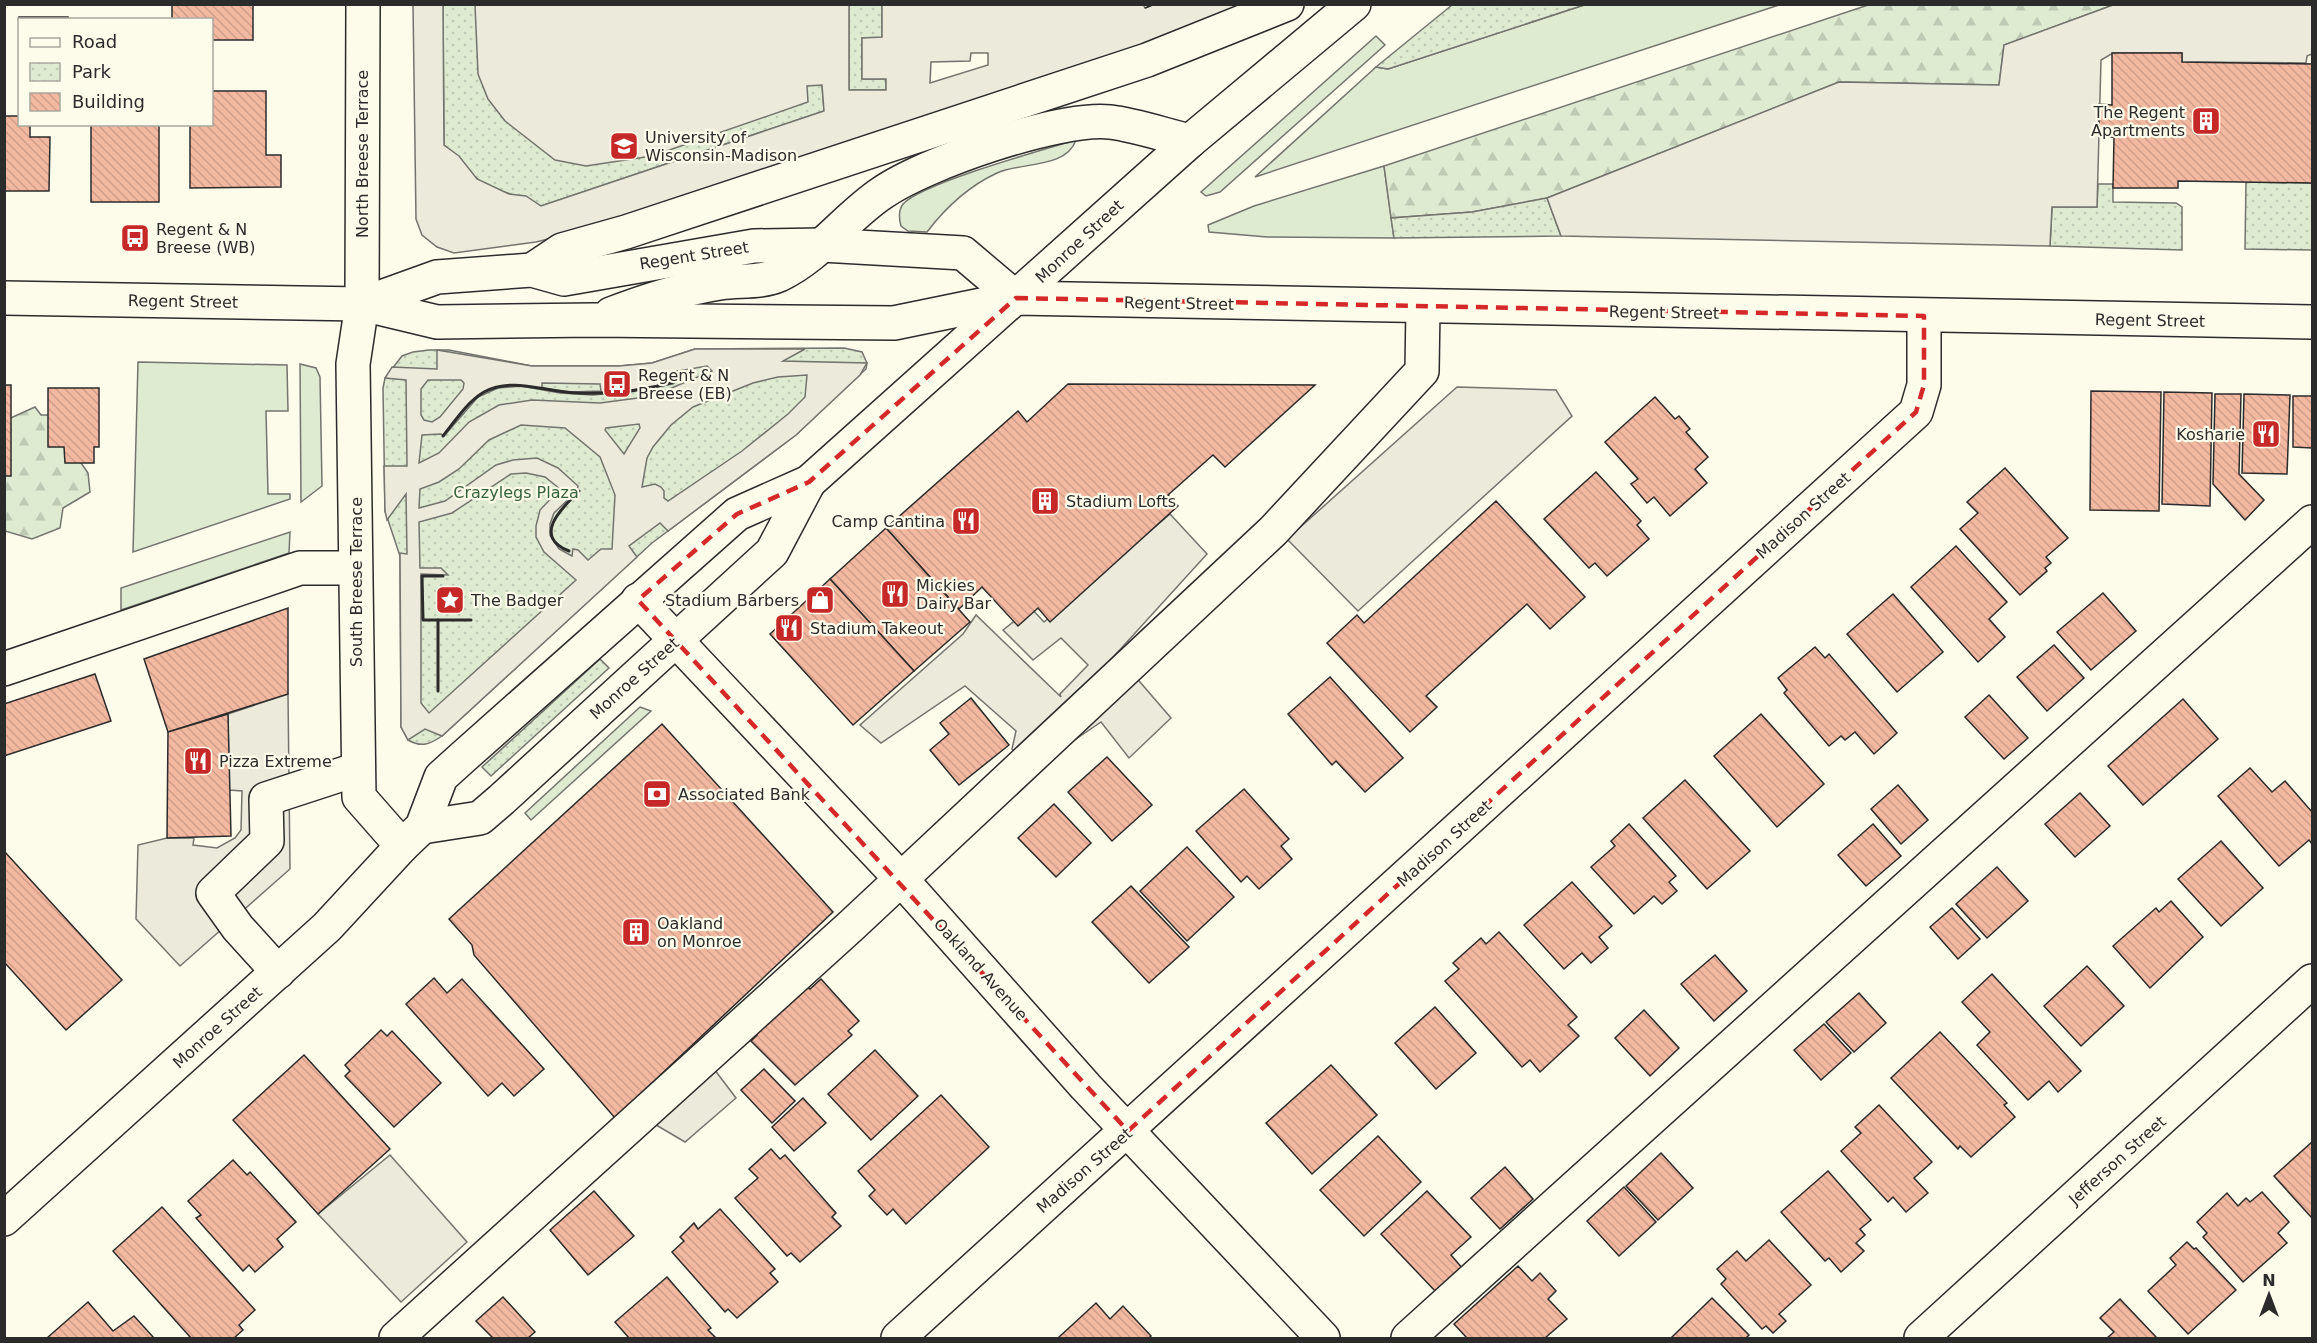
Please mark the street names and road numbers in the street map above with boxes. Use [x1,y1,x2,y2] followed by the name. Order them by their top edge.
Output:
[353,70,372,238] street label: North Breese Terrace
[1031,196,1127,287] street label: Monroe Street
[638,237,750,274] street label: Regent Street
[128,291,238,312] street label: Regent Street
[1124,293,1234,314] street label: Regent Street
[1609,302,1719,323] street label: Regent Street
[2095,310,2205,331] street label: Regent Street
[1752,468,1854,563] street label: Madison Street
[347,497,366,667] street label: South Breese Terrace
[586,633,683,723] street label: Monroe Street
[1393,796,1495,891] street label: Madison Street
[930,914,1031,1024] street label: Oakland Avenue
[169,982,266,1072] street label: Monroe Street
[2064,1112,2170,1210] street label: Jefferson Street
[1033,1124,1136,1217] street label: Madison Street

